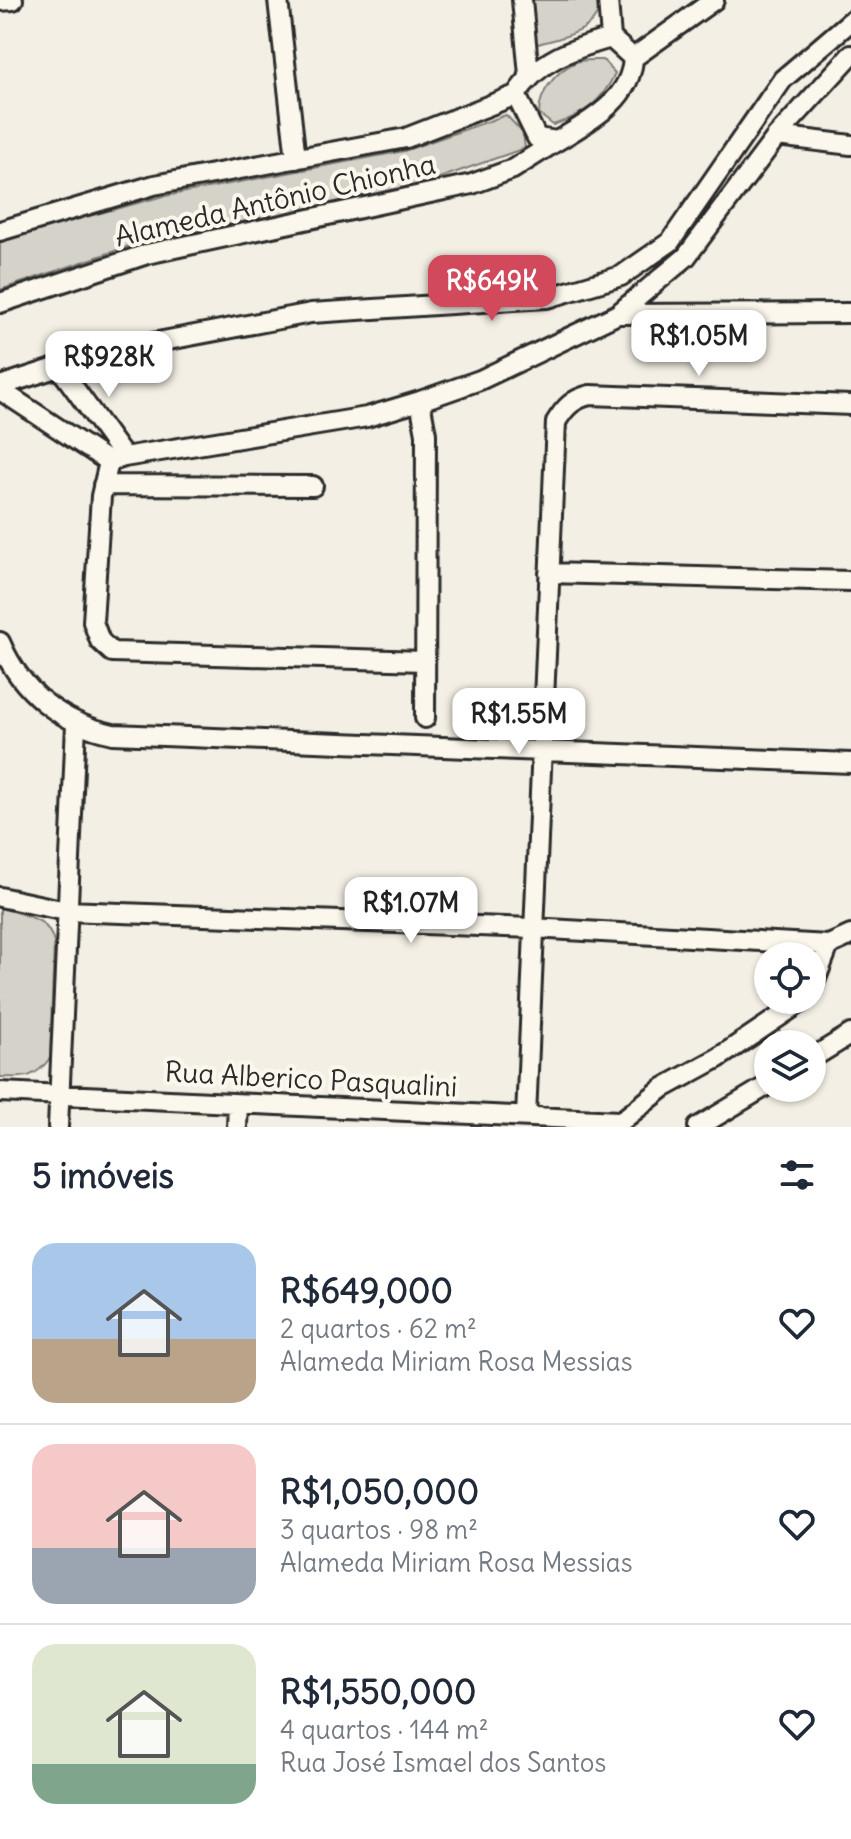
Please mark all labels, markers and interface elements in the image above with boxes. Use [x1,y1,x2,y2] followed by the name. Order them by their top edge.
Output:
[111,146,439,254] street label: Alameda Antônio Chionha
[427,255,557,323] pin: R$649K
[446,264,538,297] text: R$649K
[625,310,773,378] pin: R$1.05M
[649,319,749,352] text: R$1.05M
[44,331,174,399] pin: R$928K
[63,340,155,373] text: R$928K
[445,688,593,756] pin: R$1.55M
[470,697,568,730] text: R$1.55M
[337,877,485,945] pin: R$1.07M
[363,886,459,919] text: R$1.07M
[754,942,826,1102] map controls
[754,942,826,1014] button: locate
[754,1030,826,1102] button: layers
[164,1053,458,1105] street label: Rua Alberico Pasqualini
[775,1153,819,1197] icon: filters
[32,1154,174,1197] text: 5 imóveis
[280,1269,453,1312] text: R$649,000
[96,1275,192,1371] icon: home
[775,1301,819,1345] icon: heart
[280,1312,477,1345] text: 2 quartos · 62 m²
[280,1345,632,1378] text: Alameda Miriam Rosa Messias
[280,1470,479,1513] text: R$1,050,000
[96,1476,192,1572] icon: home
[775,1502,819,1546] icon: heart
[280,1513,478,1546] text: 3 quartos · 98 m²
[280,1546,632,1579] text: Alameda Miriam Rosa Messias
[280,1670,476,1713] text: R$1,550,000
[96,1676,192,1772] icon: home
[775,1702,819,1746] icon: heart
[280,1713,489,1746] text: 4 quartos · 144 m²
[280,1746,606,1779] text: Rua José Ismael dos Santos

